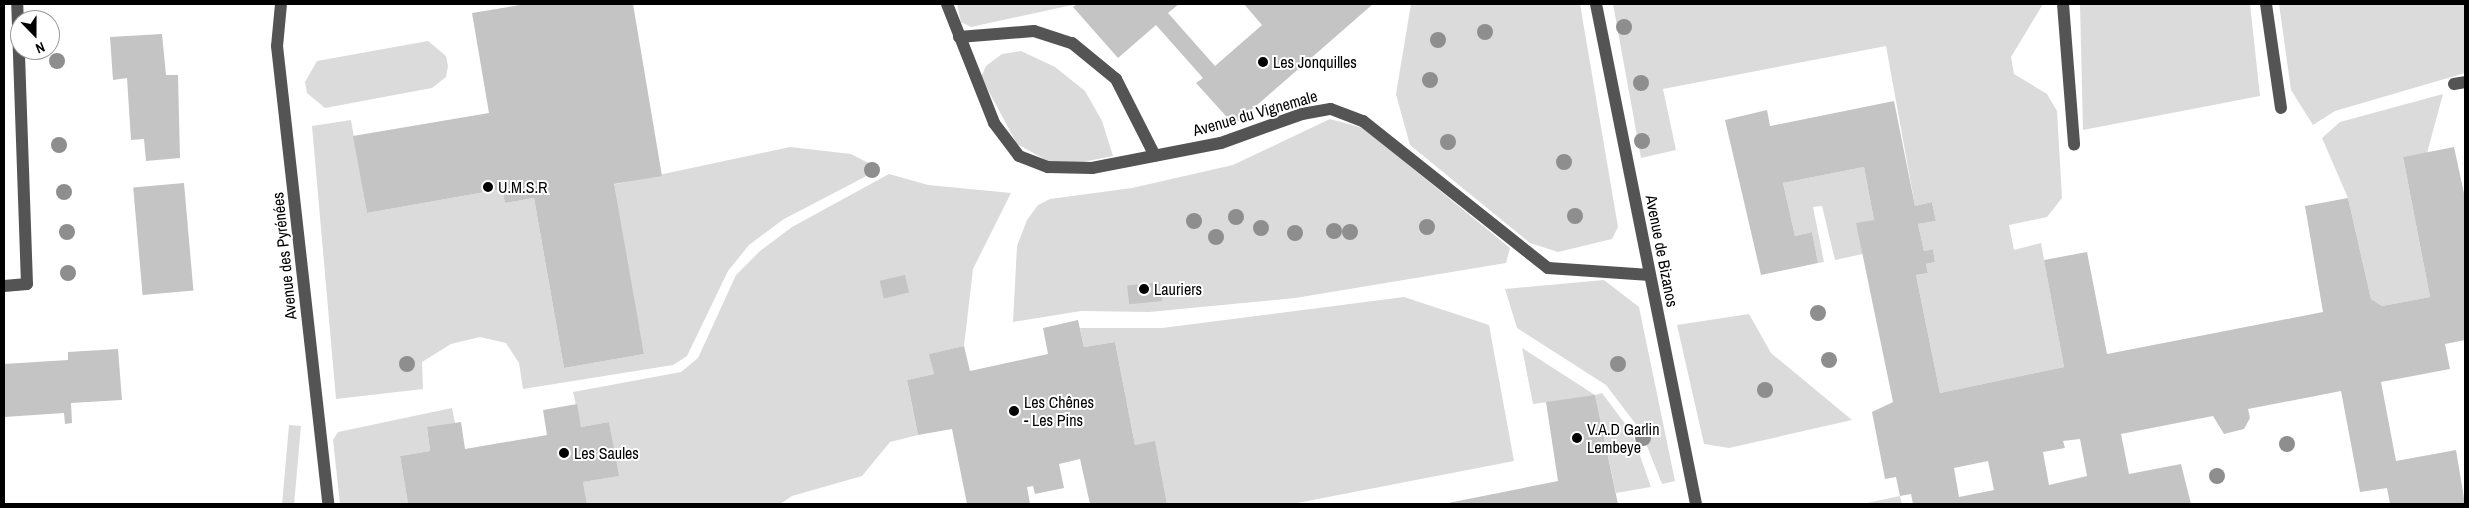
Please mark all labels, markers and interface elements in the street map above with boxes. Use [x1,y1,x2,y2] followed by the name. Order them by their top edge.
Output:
[10,10,60,60] north arrow
[33,38,47,58] text: N
[1273,52,1357,72] place label: Les Jonquilles
[1257,56,1269,68] marker: Les Jonquilles
[1191,86,1319,140] street label: Avenue du Vignemale
[498,177,548,197] place label: U.M.S.R
[482,181,494,193] marker: U.M.S.R
[268,191,300,321] street label: Avenue des Pyrénées
[1642,193,1682,309] street label: Avenue de Bizanos
[1154,279,1202,299] place label: Lauriers
[1138,283,1150,295] marker: Lauriers
[1024,392,1094,430] place label: Les Chênes - Les Pins
[1008,405,1020,417] marker: Les Chênes - Les Pins
[1587,419,1659,457] place label: V.A.D Garlin Lembeye
[1571,432,1583,444] marker: V.A.D Garlin Lembeye
[574,443,639,463] place label: Les Saules
[558,447,570,459] marker: Les Saules

